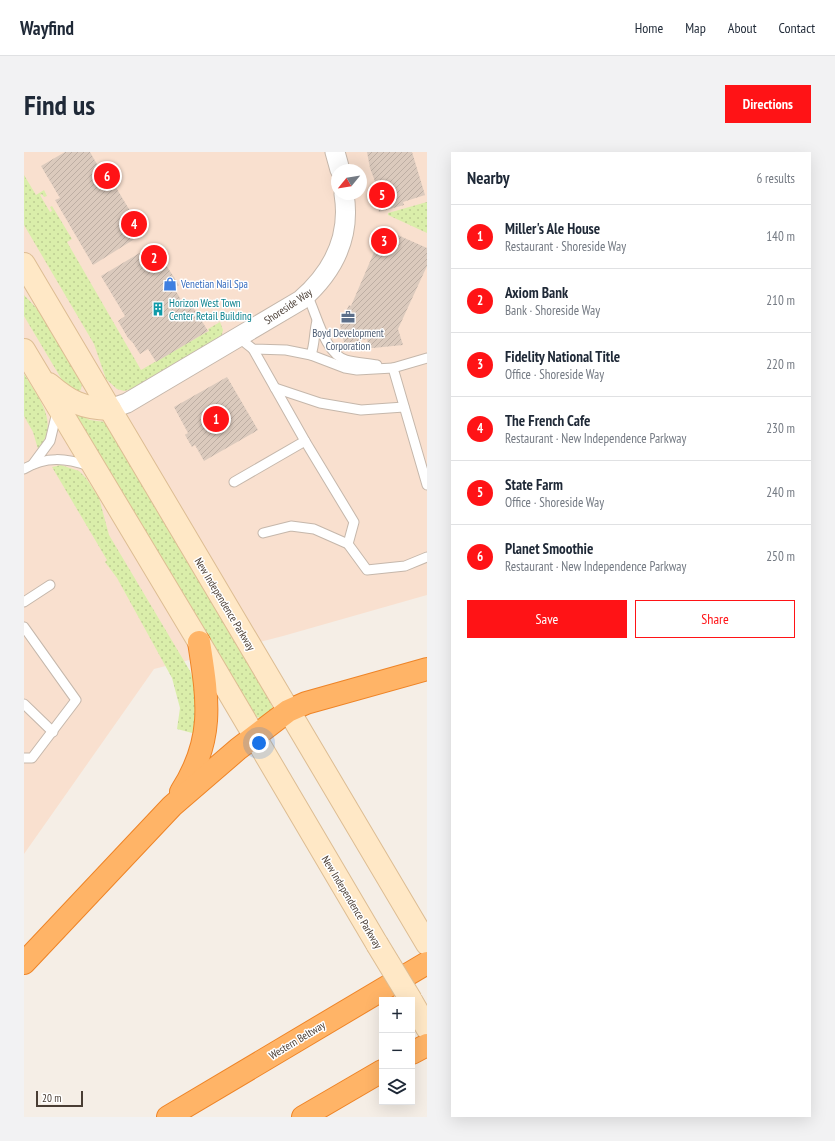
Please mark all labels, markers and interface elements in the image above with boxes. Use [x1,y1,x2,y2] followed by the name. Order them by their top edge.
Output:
[20,16,74,40] text: Wayfind
[635,19,663,37] text: Home
[685,19,706,37] text: Map
[728,19,757,37] text: About
[779,19,815,37] text: Contact
[725,85,811,123] button: Directions
[24,86,95,123] text: Find us
[94,161,120,191] pin: 6
[331,164,367,200] north arrow
[467,167,510,189] text: Nearby
[756,170,795,187] text: 6 results
[369,180,395,210] pin: 5
[121,209,147,239] pin: 4
[505,219,600,238] text: Miller's Ale House
[371,226,397,256] pin: 3
[477,228,483,245] text: 1
[766,228,795,245] text: 140 m
[505,238,626,255] text: Restaurant · Shoreside Way
[141,243,167,273] pin: 2
[162,276,178,292] shop icon: Venetian Nail Spa
[180,277,248,291] place label: Venetian Nail Spa
[505,283,568,302] text: Axiom Bank
[261,284,315,327] street label: Shoreside Way
[477,292,483,309] text: 2
[766,292,795,309] text: 210 m
[169,296,252,323] place label: Horizon West Town Center Retail Building
[150,301,166,317] building icon: Horizon West Town Center Retail Building
[505,302,600,319] text: Bank · Shoreside Way
[340,309,356,325] office icon: Boyd Development Corporation
[312,326,384,353] place label: Boyd Development Corporation
[505,347,620,366] text: Fidelity National Title
[477,356,483,373] text: 3
[766,356,795,373] text: 220 m
[505,366,604,383] text: Office · Shoreside Way
[203,404,229,434] pin: 1
[505,411,590,430] text: The French Cafe
[477,420,483,437] text: 4
[766,420,795,437] text: 230 m
[505,430,686,447] text: Restaurant · New Independence Parkway
[505,475,563,494] text: State Farm
[477,484,483,501] text: 5
[766,484,795,501] text: 240 m
[505,494,604,511] text: Office · Shoreside Way
[505,539,593,558] text: Planet Smoothie
[477,548,483,565] text: 6
[766,548,795,565] text: 250 m
[192,555,259,654] street label: New Independence Parkway
[505,558,686,575] text: Restaurant · New Independence Parkway
[467,600,627,638] button: Save
[635,600,795,638] button: Share
[249,733,269,753] your location
[319,853,386,952] street label: New Independence Parkway
[379,997,415,1105] map controls
[379,997,415,1033] button: +
[266,1017,328,1062] street label: Western Beltway
[379,1033,415,1069] button: −
[379,1069,415,1105] button: layers
[36,1089,83,1108] scale bar
[42,1091,61,1105] text: 20 m

